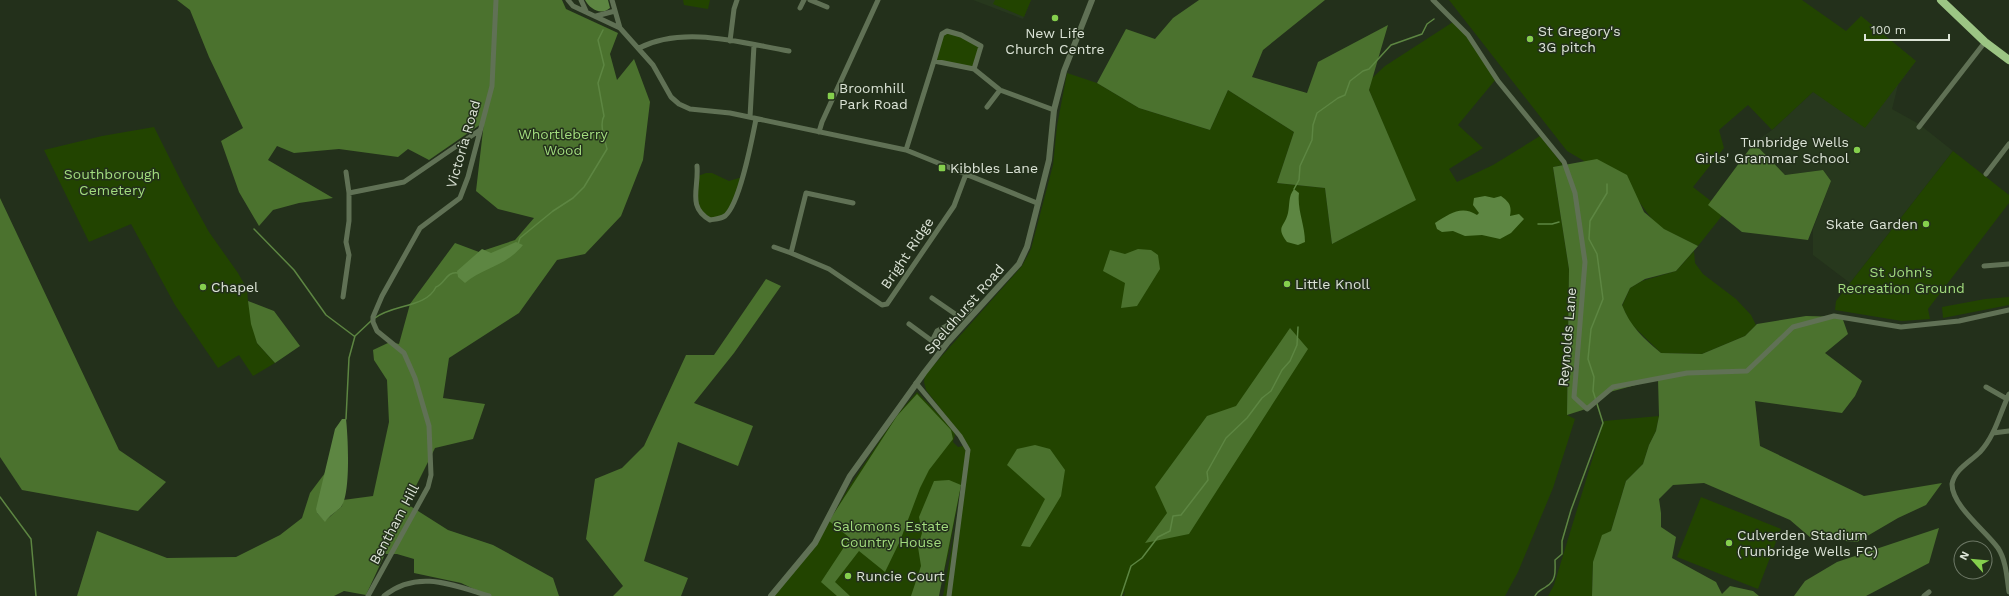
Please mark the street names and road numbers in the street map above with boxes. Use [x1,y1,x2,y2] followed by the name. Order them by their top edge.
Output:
[443,98,483,190] street label: Victoria Road
[877,214,937,292] street label: Bright Ridge
[921,261,1007,357] street label: Speldhurst Road
[1555,287,1579,387] street label: Reynolds Lane
[366,480,422,567] street label: Bentham Hill

